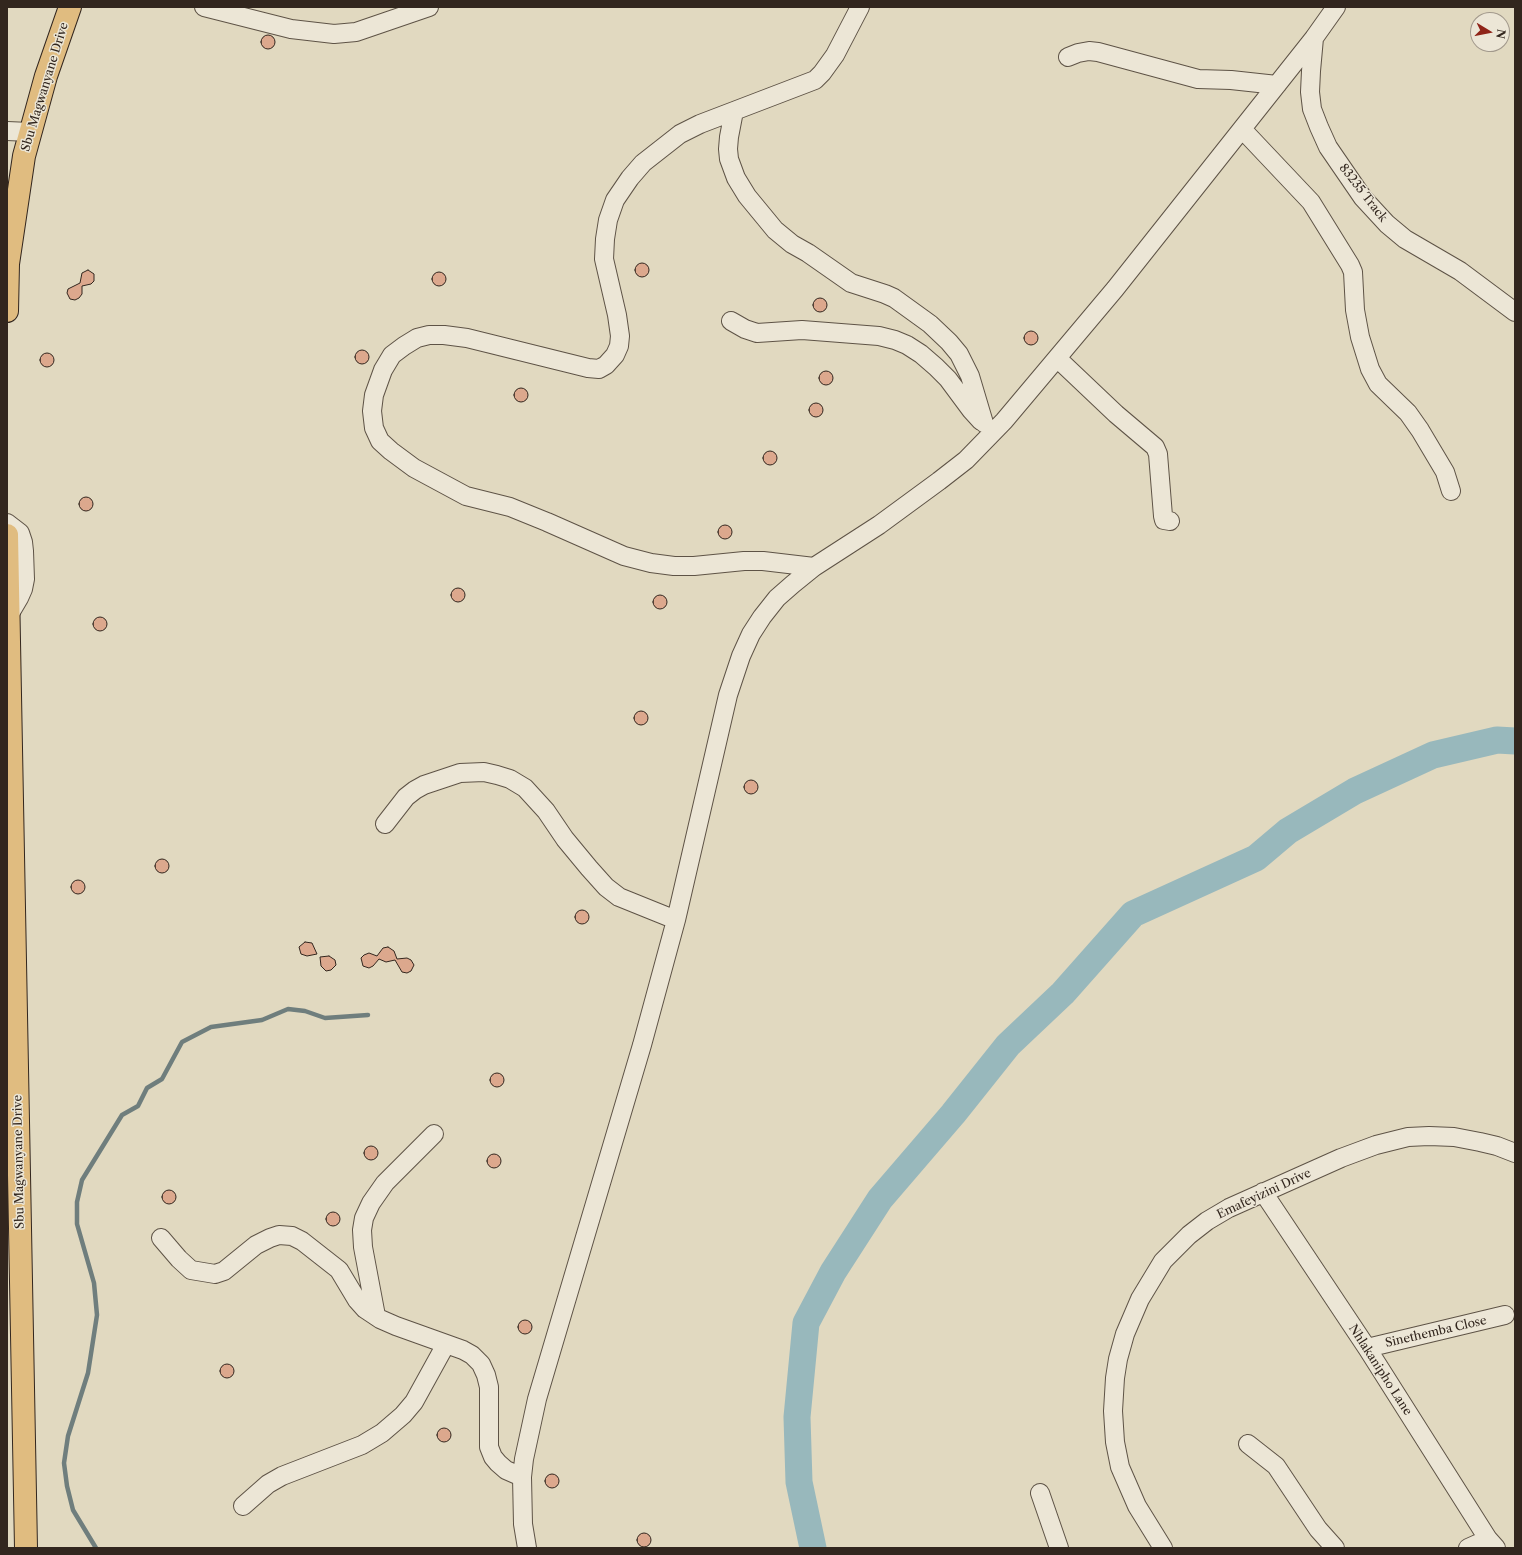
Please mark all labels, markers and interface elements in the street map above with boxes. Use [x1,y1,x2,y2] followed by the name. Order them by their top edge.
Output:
[1470,12,1510,52] north arrow
[19,21,71,153] street label: Sbu Magwanyane Drive
[1493,28,1509,40] text: N
[1336,161,1390,225] street label: 83235 Track
[11,1095,27,1229] street label: Sbu Magwanyane Drive
[1215,1166,1313,1222] street label: Emafeyizini Drive
[1384,1313,1488,1351] street label: Sinethemba Close
[1345,1322,1415,1418] street label: Nhlakanipho Lane

